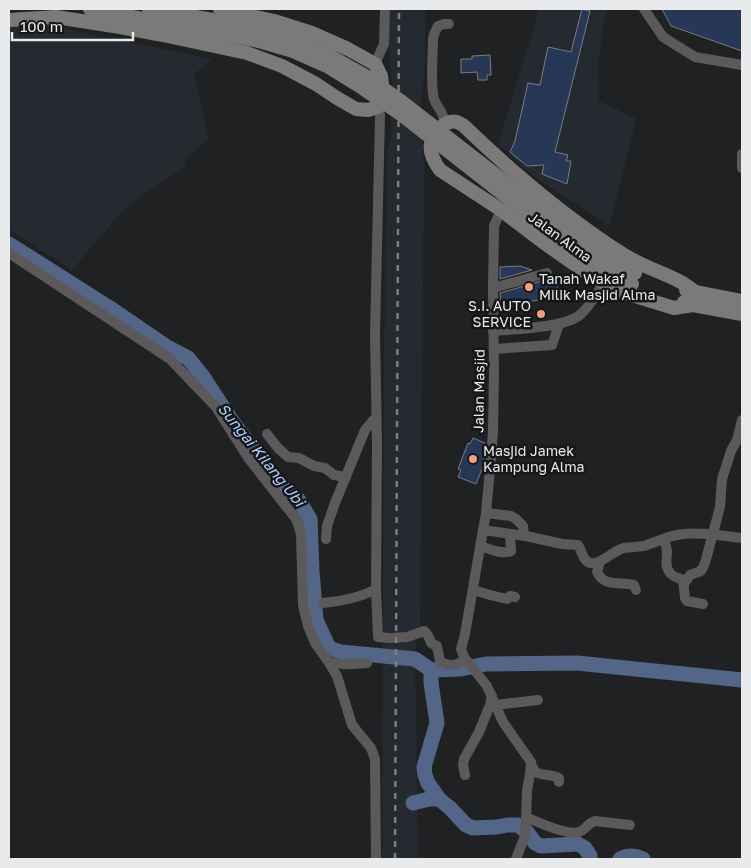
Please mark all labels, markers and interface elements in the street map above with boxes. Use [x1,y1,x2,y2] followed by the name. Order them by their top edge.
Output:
[12,10,134,42] scale bar
[20,17,63,35] text: 100 m
[525,208,595,265] street label: Jalan Alma
[539,270,655,303] place label: Tanah Wakaf Milik Masjid Alma
[523,281,535,293] marker: Tanah Wakaf Milik Masjid Alma
[468,297,531,330] place label: S.I. AUTO SERVICE
[535,308,547,320] marker: S.I. AUTO SERVICE
[469,349,488,433] street label: Jalan Masjid
[214,399,310,512] water label: Sungai Kilang Ubi
[483,442,585,475] place label: Masjid Jamek Kampung Alma
[467,453,479,465] marker: Masjid Jamek Kampung Alma

